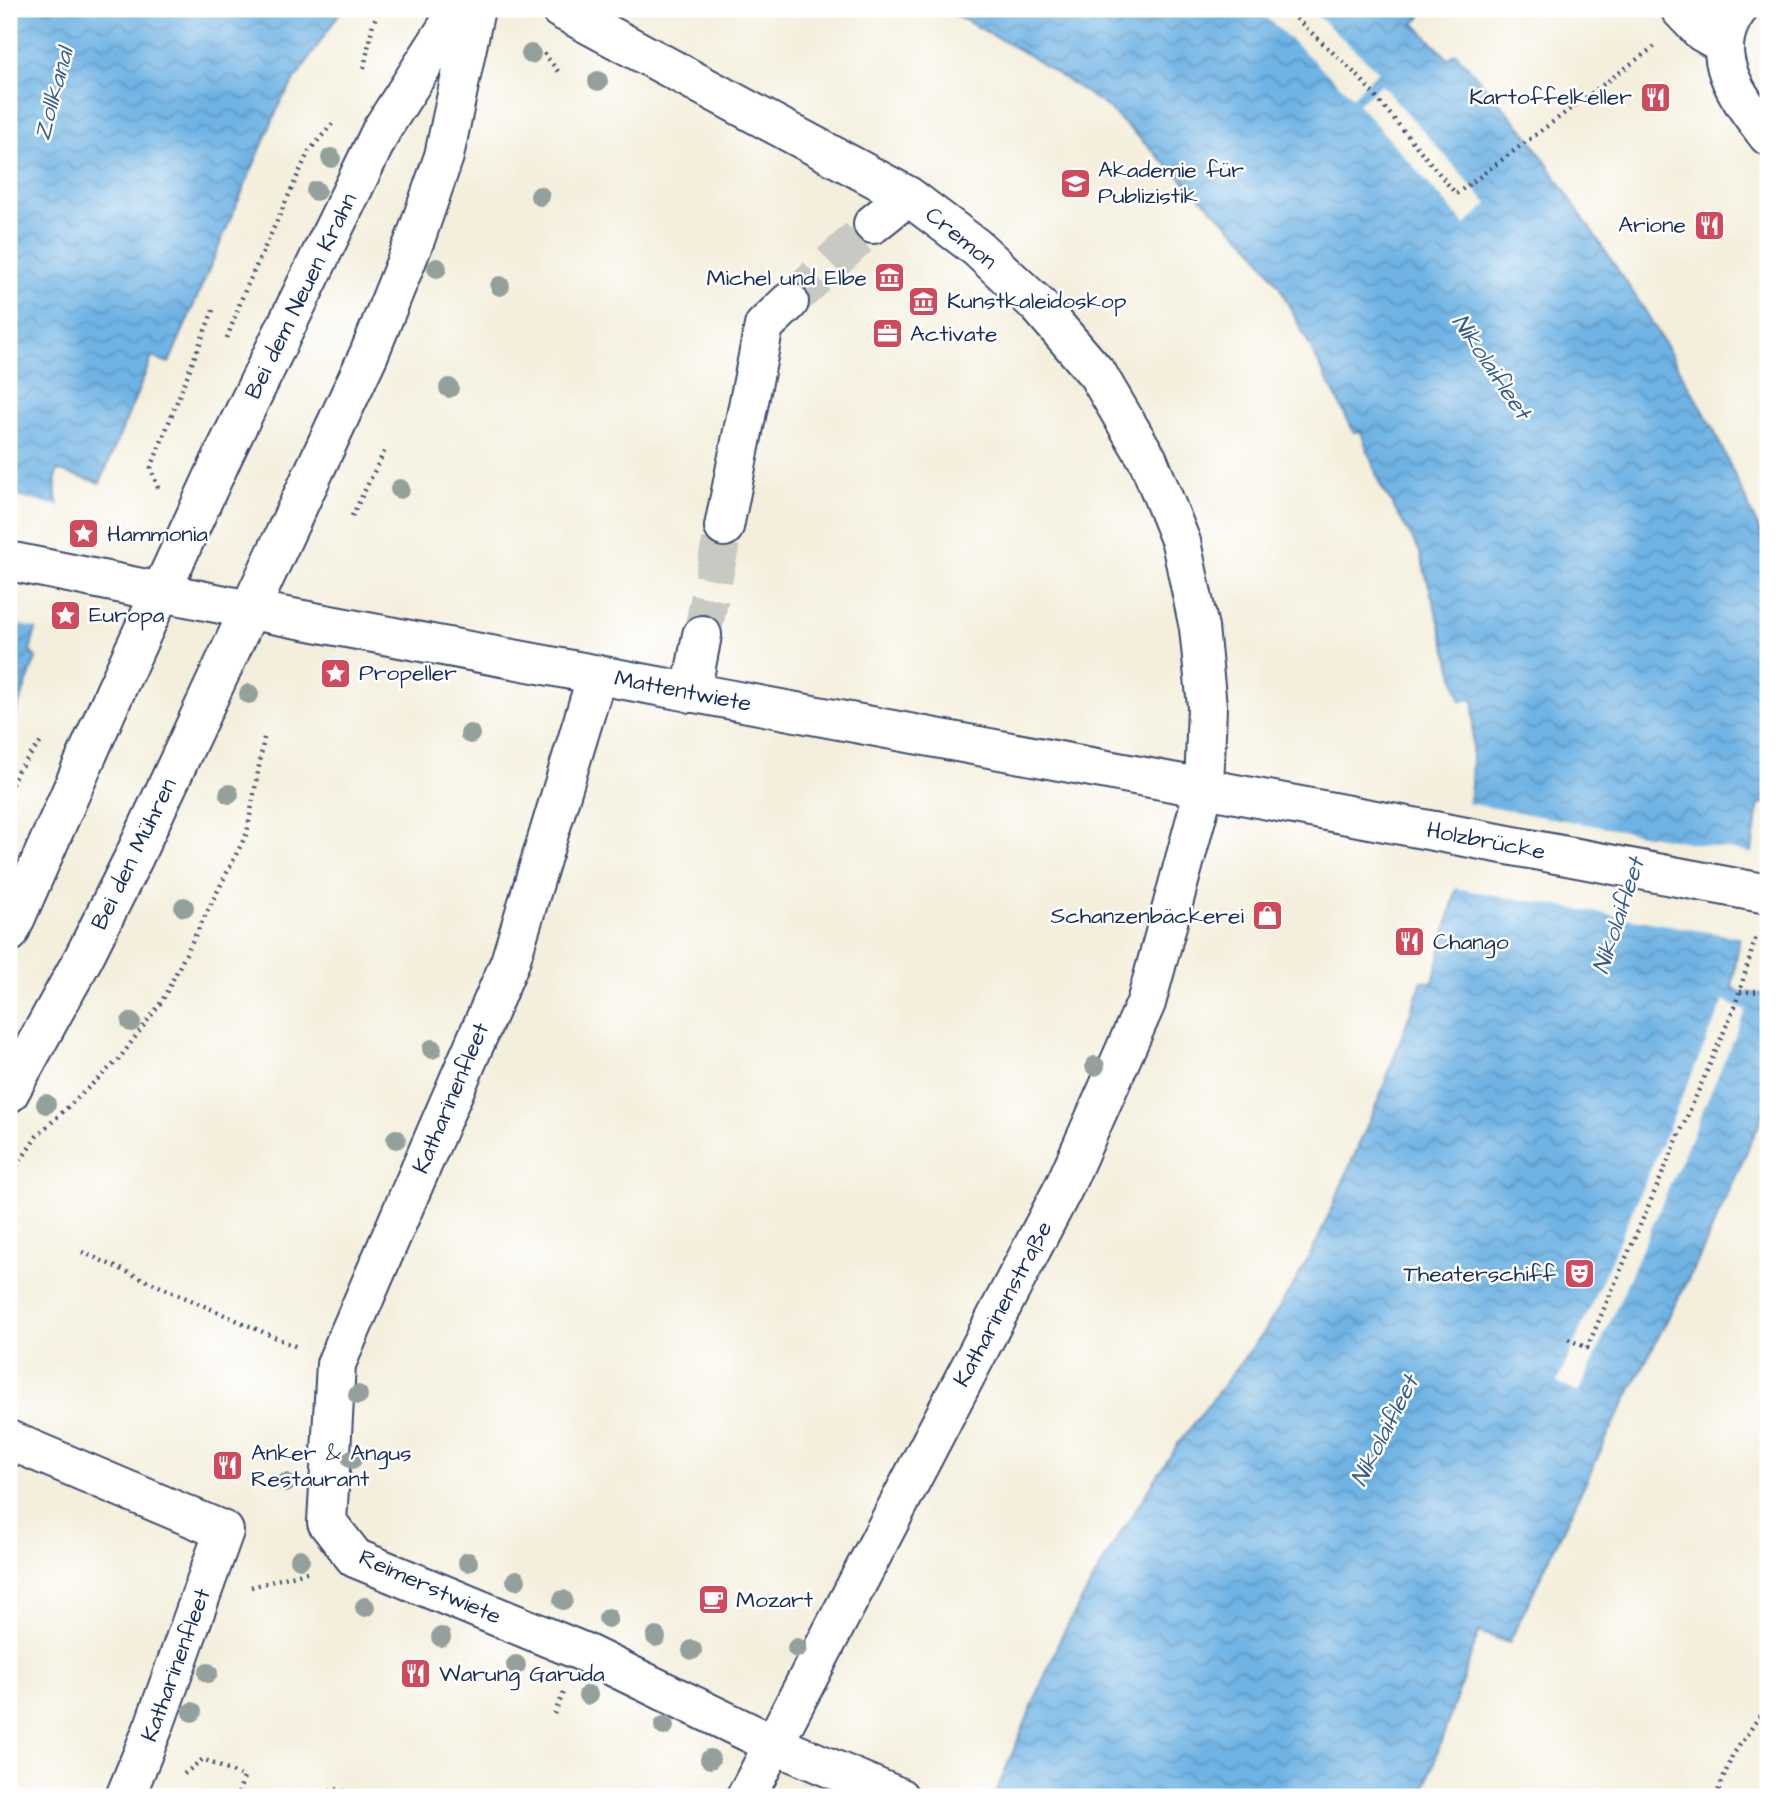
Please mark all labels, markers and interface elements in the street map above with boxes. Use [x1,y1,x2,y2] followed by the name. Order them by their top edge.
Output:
[25,41,84,144] water label: Zollkanal
[1638,80,1672,114] restaurant icon: Kartoffelkeller
[1469,81,1632,113] place label: Kartoffelkeller
[1098,154,1244,212] place label: Akademie für Publizistik
[1058,166,1092,200] school or university icon: Akademie für Publizistik
[237,188,365,404] street label: Bei dem Neuen Krahn
[918,199,1004,277] street label: Cremon
[1692,208,1726,242] restaurant icon: Arione
[1618,209,1686,241] place label: Arione
[873,261,907,295] museum icon: Michel und Elbe
[707,262,867,294] place label: Michel und Elbe
[907,284,941,318] museum icon: Kunstkaleidoskop
[947,285,1127,317] place label: Kunstkaleidoskop
[1443,308,1540,428] water label: Nikolaifleet
[870,317,904,351] office icon: Activate
[910,318,997,350] place label: Activate
[67,517,101,551] place icon: Hammonia
[107,518,208,550] place label: Hammonia
[49,598,83,632] place icon: Europa
[89,599,165,631] place label: Europa
[319,656,353,690] place icon: Propeller
[359,657,457,689] place label: Propeller
[612,662,754,720] street label: Mattentwiete
[83,773,185,935] street label: Bei den Mühren
[1424,814,1548,868] street label: Holzbrücke
[1584,851,1654,978] water label: Nikolaifleet
[1250,899,1284,933] shop icon: Schanzenbäckerei
[1050,900,1245,932] place label: Schanzenbäckerei
[1393,925,1427,959] restaurant icon: Chango
[1433,926,1509,959] place label: Chango
[405,1017,497,1178] street label: Katharinenfleet
[946,1215,1060,1393] street label: Katharinenstraße
[1562,1257,1596,1291] theatre icon: Theaterschiff
[1403,1258,1556,1290] place label: Theaterschiff
[1343,1368,1428,1492] water label: Nikolaifleet
[251,1437,412,1495] place label: Anker & Angus Restaurant
[211,1449,245,1483] restaurant icon: Anker & Angus Restaurant
[354,1541,506,1633] street label: Reimerstwiete
[133,1583,219,1746] street label: Katharinenfleet
[696,1583,730,1617] cafe icon: Mozart
[736,1584,814,1616] place label: Mozart
[399,1657,433,1691] restaurant icon: Warung Garuda
[439,1658,605,1691] place label: Warung Garuda

